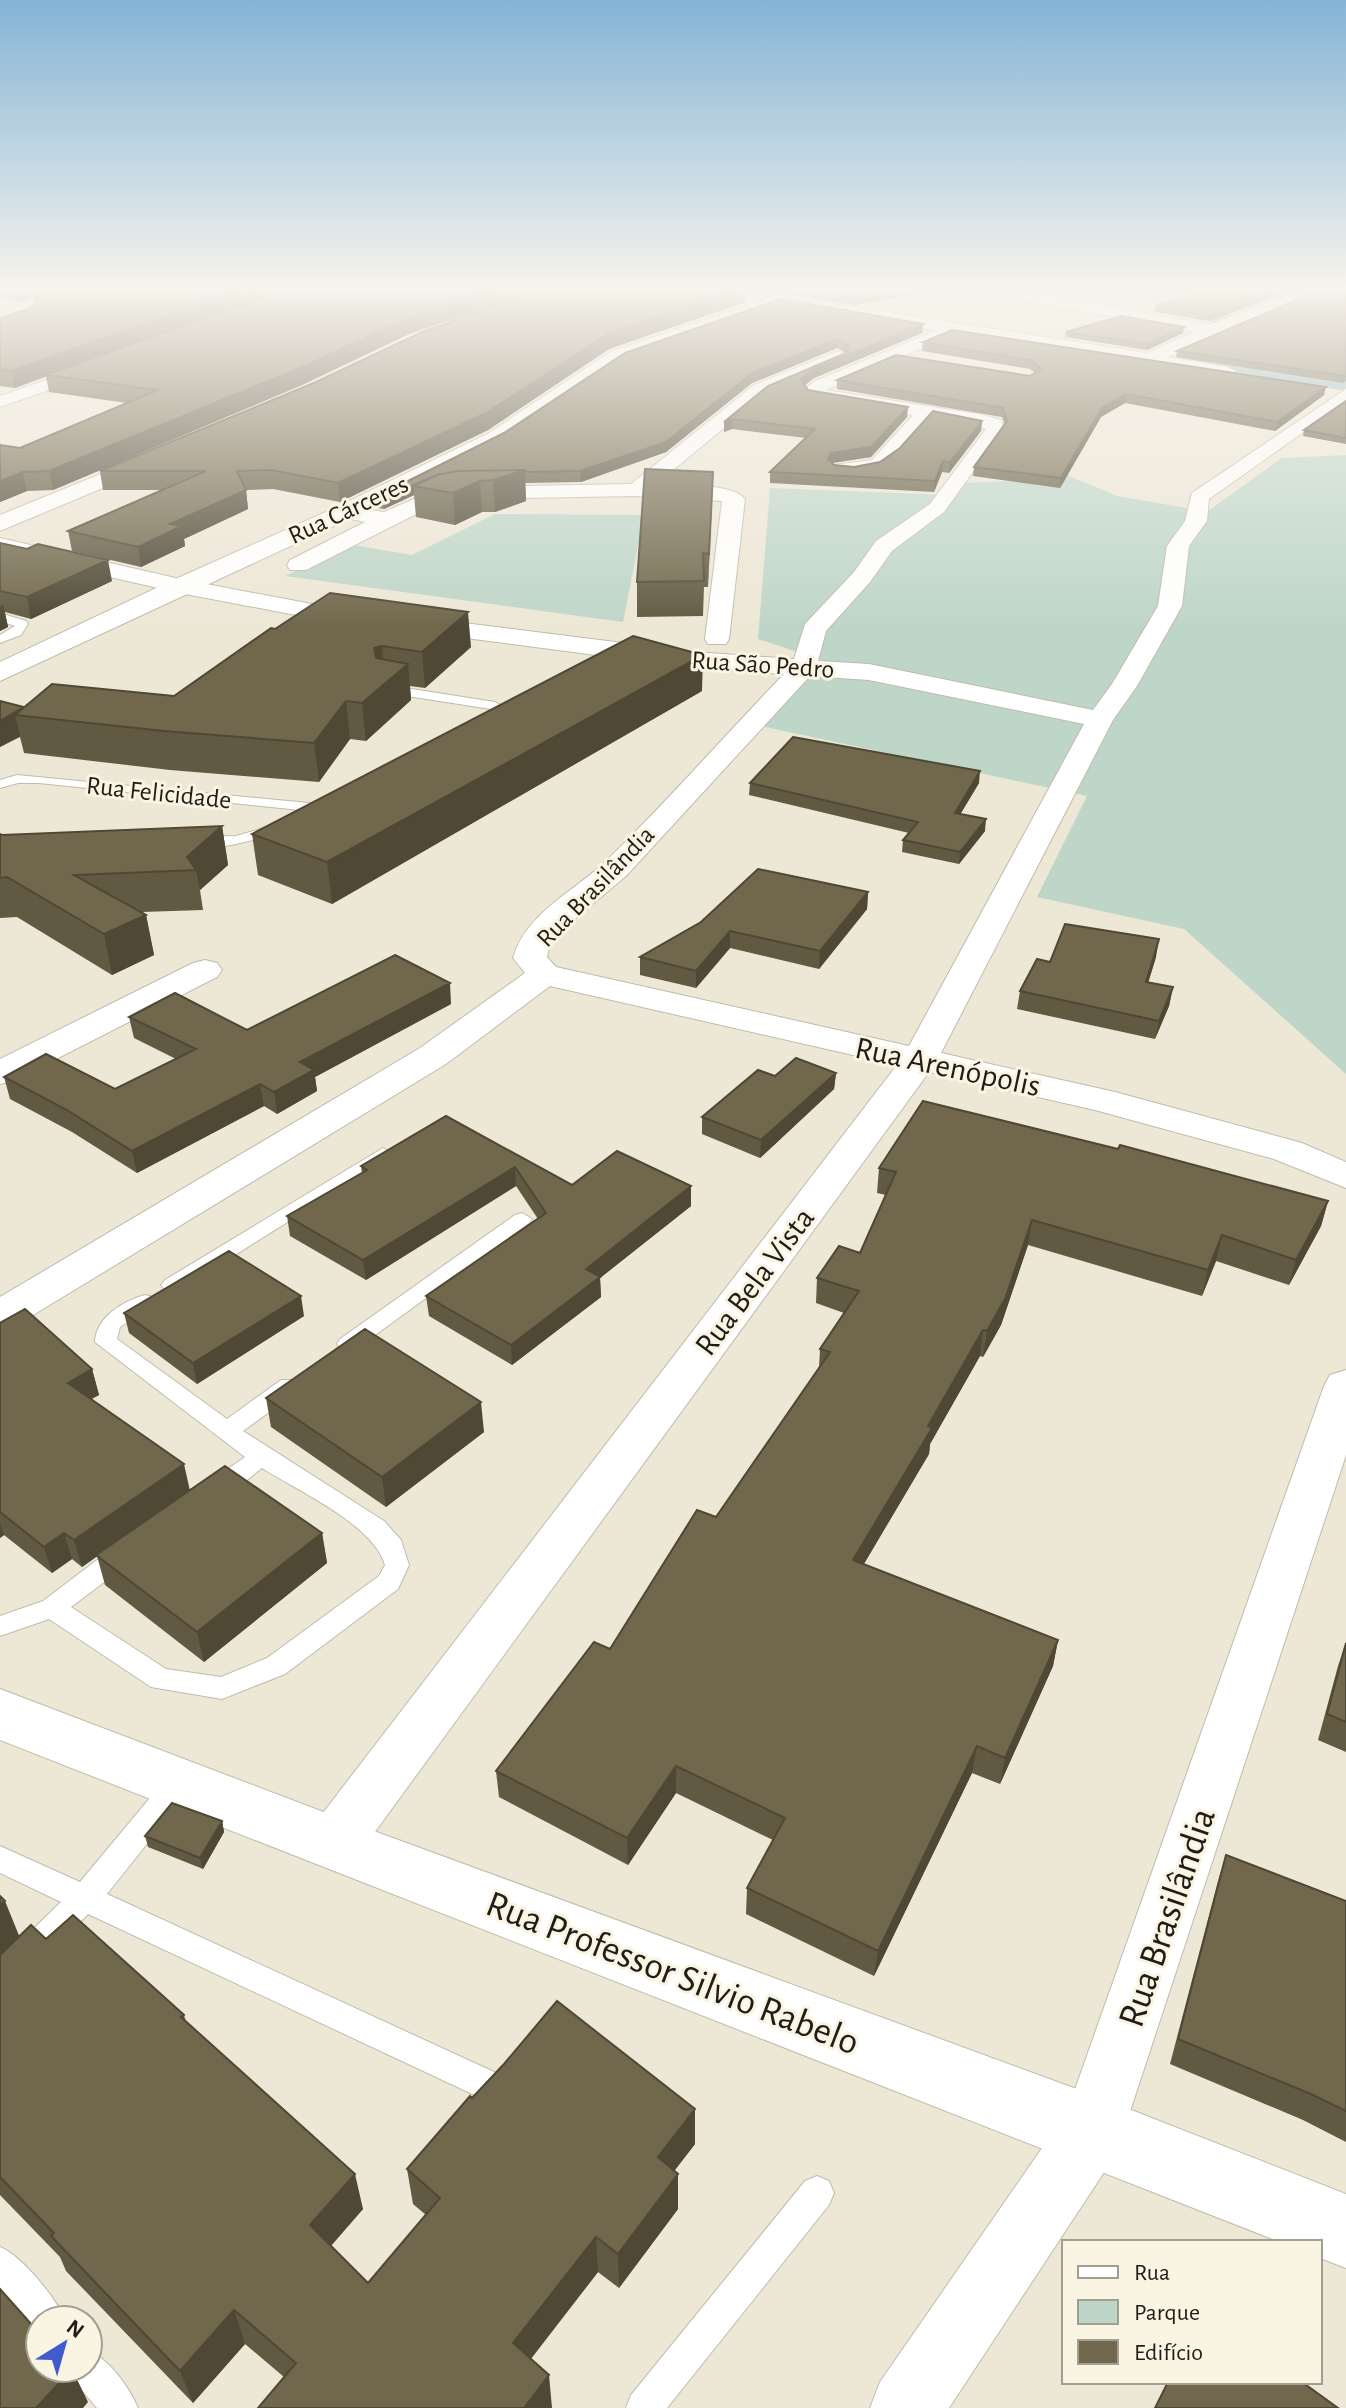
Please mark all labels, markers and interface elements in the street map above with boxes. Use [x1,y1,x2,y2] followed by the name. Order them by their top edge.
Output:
[284,471,412,549] street label: Rua Cárceres
[691,647,835,683] street label: Rua São Pedro
[85,772,233,814] street label: Rua Felicidade
[532,821,659,952] street label: Rua Brasilândia
[852,1032,1043,1102] street label: Rua Arenópolis
[689,1202,820,1361] street label: Rua Bela Vista
[1113,1803,1223,2032] street label: Rua Brasilândia
[481,1885,864,2063] street label: Rua Professor Silvio Rabelo
[1062,2240,1322,2384] legend
[1134,2261,1170,2285] text: Rua
[1134,2301,1200,2325] text: Parque
[24,2304,104,2384] north arrow
[63,2315,88,2342] text: N
[1134,2341,1203,2365] text: Edifício

